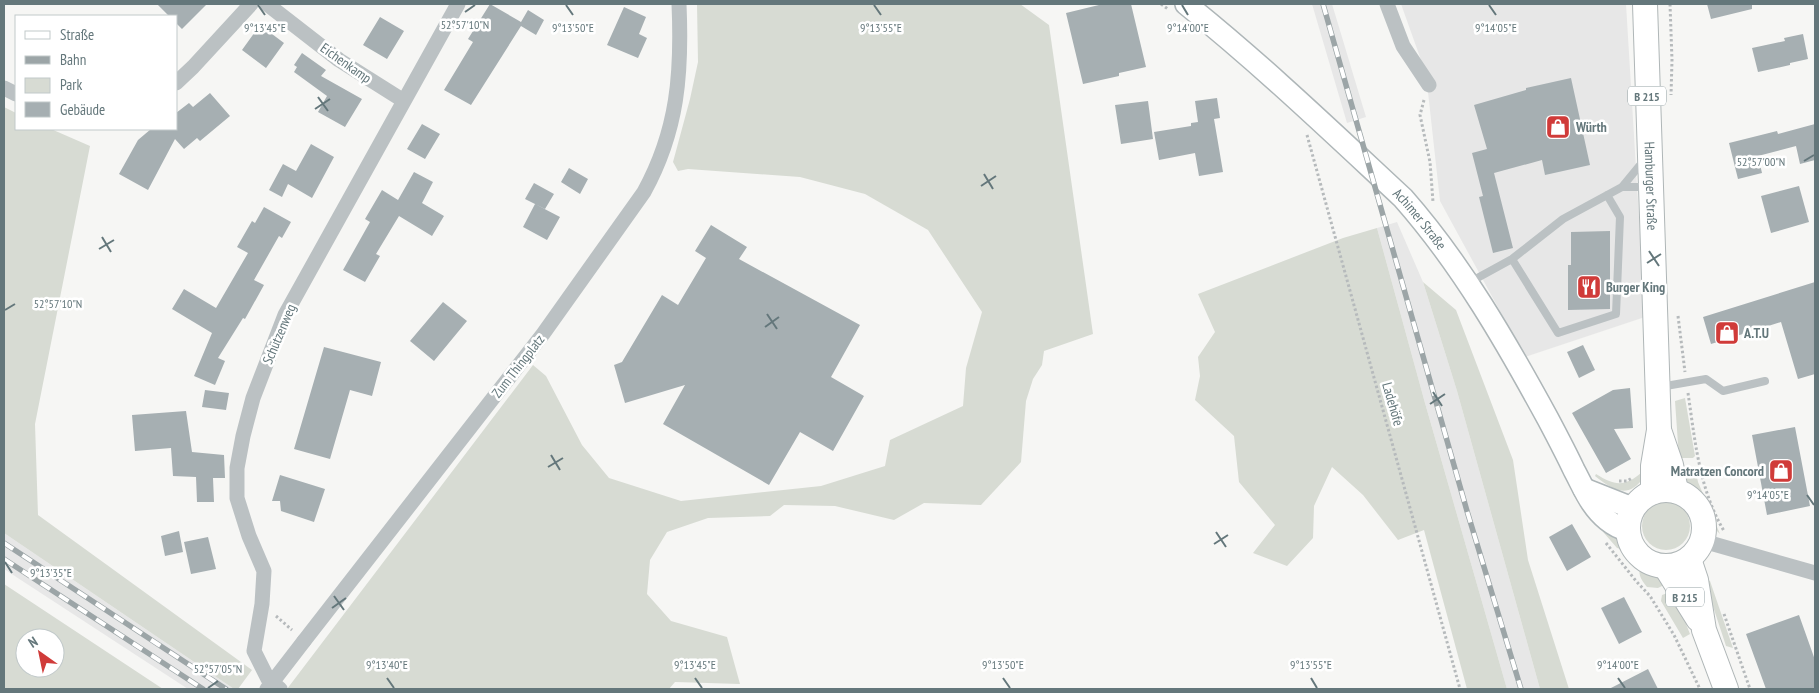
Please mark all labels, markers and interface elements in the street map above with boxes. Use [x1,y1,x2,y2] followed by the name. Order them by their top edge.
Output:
[15,15,178,130] legend
[441,17,489,32] text: 52°57'10"N
[244,20,286,35] text: 9°13'45"E
[552,20,594,35] text: 9°13'50"E
[860,20,902,35] text: 9°13'55"E
[1167,20,1209,35] text: 9°14'00"E
[1475,20,1517,35] text: 9°14'05"E
[60,25,94,44] text: Straße
[317,39,375,87] street label: Eichenkamp
[60,50,86,69] text: Bahn
[60,75,82,94] text: Park
[1628,86,1666,105] road number: B 215
[60,100,105,119] text: Gebäude
[1545,114,1571,140] shop icon: Würth
[1575,118,1607,136] place label: Würth
[1641,141,1661,231] street label: Hamburger Straße
[1737,154,1785,169] text: 52°57'00"N
[1389,184,1450,253] street label: Achimer Straße
[1576,274,1602,300] restaurant icon: Burger King
[1606,278,1665,296] place label: Burger King
[34,296,82,311] text: 52°57'10"N
[258,301,300,367] street label: Schützenweg
[1714,320,1740,346] shop icon: A.T.U
[1743,324,1769,342] place label: A.T.U
[488,331,548,401] street label: Zum Thingplatz
[1378,380,1408,428] street label: Ladehöfe
[1768,458,1794,484] shop icon: Matratzen Concord
[1671,462,1764,480] place label: Matratzen Concord
[1747,487,1789,502] text: 9°14'05"E
[30,565,72,580] text: 9°13'35"E
[1666,588,1704,606] road number: B 215
[15,628,65,678] north arrow
[25,632,41,652] text: N
[366,657,408,672] text: 9°13'40"E
[674,657,716,672] text: 9°13'45"E
[982,657,1024,672] text: 9°13'50"E
[1290,657,1332,672] text: 9°13'55"E
[1597,657,1639,672] text: 9°14'00"E
[194,661,242,676] text: 52°57'05"N

